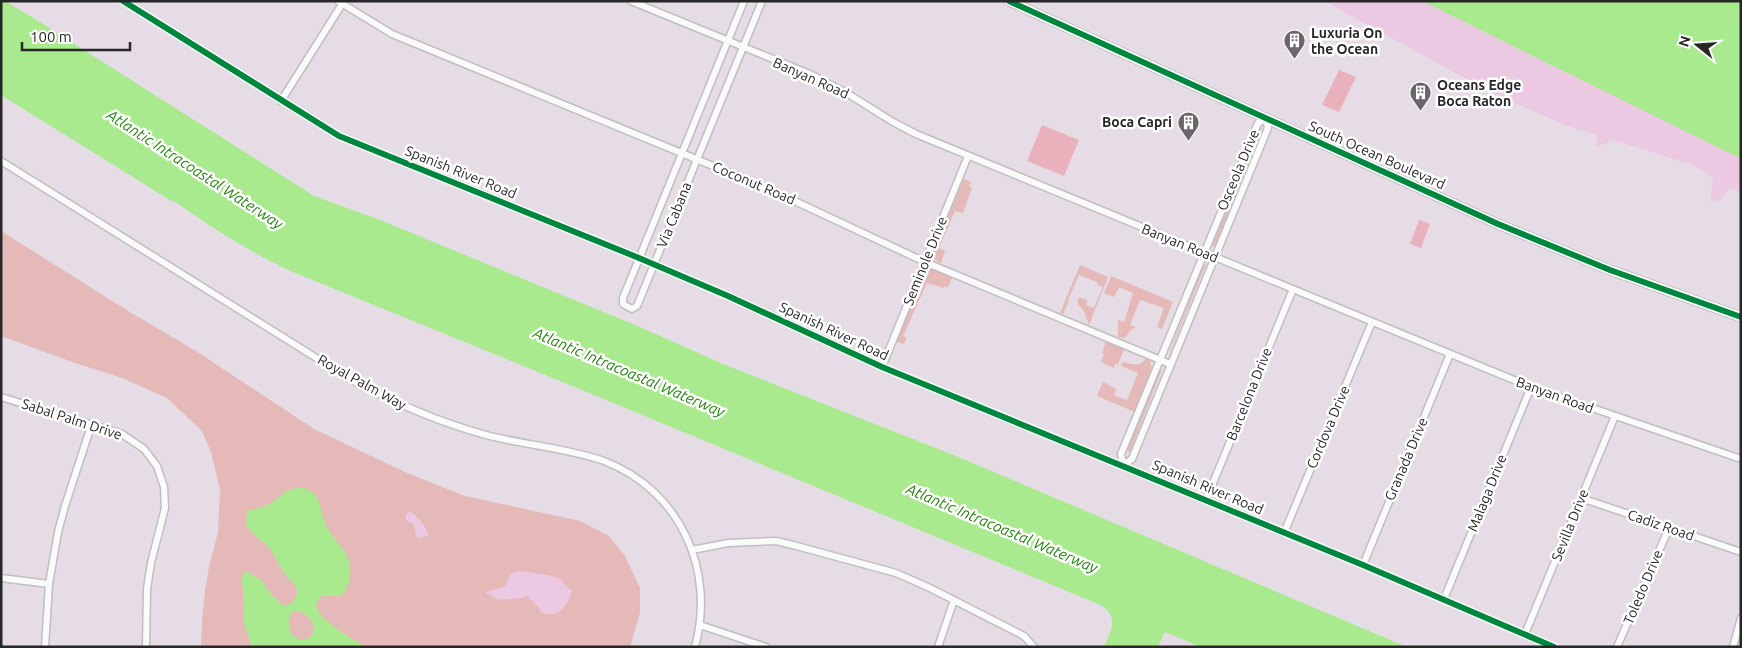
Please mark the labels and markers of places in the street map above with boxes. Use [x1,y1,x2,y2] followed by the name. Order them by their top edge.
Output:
[1311,25,1382,57] place label: Luxuria On the Ocean
[1283,29,1307,60] building icon: Luxuria On the Ocean
[1437,77,1521,109] place label: Oceans Edge Boca Raton
[1409,81,1433,112] building icon: Oceans Edge Boca Raton
[1176,110,1200,141] building icon: Boca Capri
[1102,114,1172,130] place label: Boca Capri

